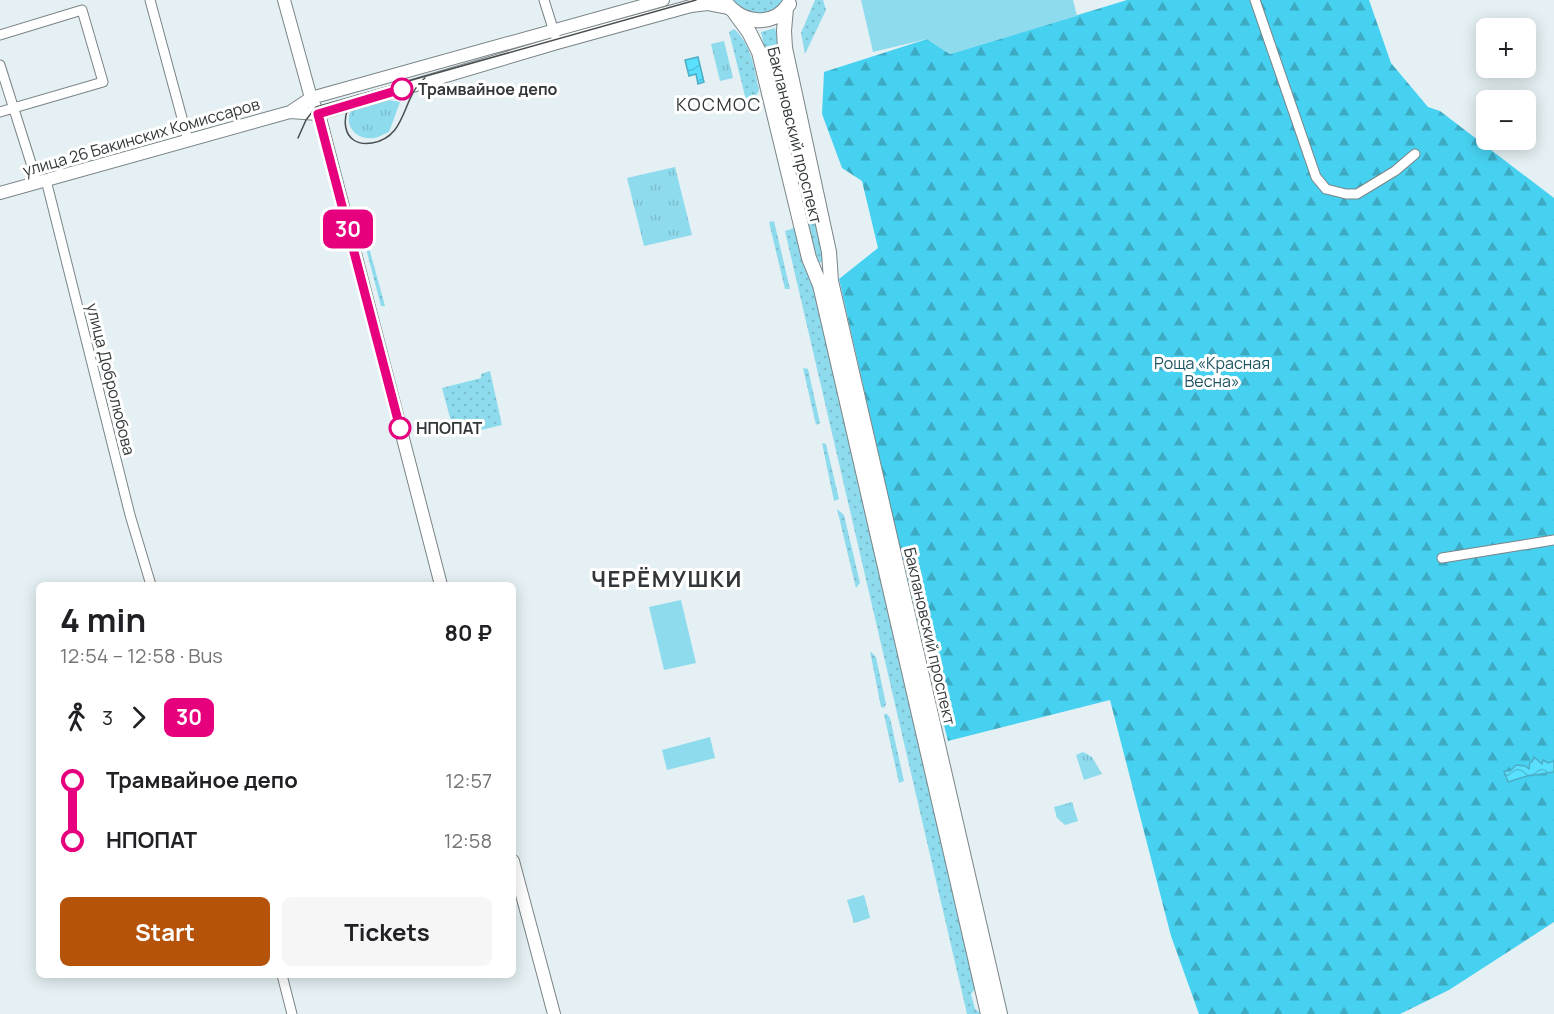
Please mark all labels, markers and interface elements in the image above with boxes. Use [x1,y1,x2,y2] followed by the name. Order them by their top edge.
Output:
[1476,18,1536,150] map controls
[1476,18,1536,78] button: +
[762,44,828,226] street label: Баклановский проспект
[391,78,413,100] marker: Трамвайное депо
[418,78,558,100] place label: Трамвайное депо
[1476,90,1536,150] button: −
[20,92,262,181] street label: улица 26 Бакинских Комиссаров
[676,92,762,116] district label: КОСМОС
[321,210,375,248] line badge: 30
[335,215,361,243] text: 30
[81,301,141,457] street label: улица Добролюбова
[1154,352,1270,392] park label: Роща «Красная Весна»
[389,417,411,439] marker: НПОПАТ
[416,417,482,439] place label: НПОПАТ
[899,545,961,727] street label: Баклановский проспект
[591,564,743,594] district label: ЧЕРЁМУШКИ
[60,597,146,642] text: 4 min
[445,618,492,648] text: 80 ₽
[60,642,223,669] text: 12:54 – 12:58 · Bus
[60,701,93,734] icon: walk
[122,701,155,734] icon: forward
[176,703,202,731] text: 30
[102,704,113,731] text: 3
[106,765,298,795] text: Трамвайное депо
[445,767,492,794] text: 12:57
[106,825,197,855] text: НПОПАТ
[444,827,492,854] text: 12:58
[60,897,270,966] button: Start
[282,897,492,966] button: Tickets

